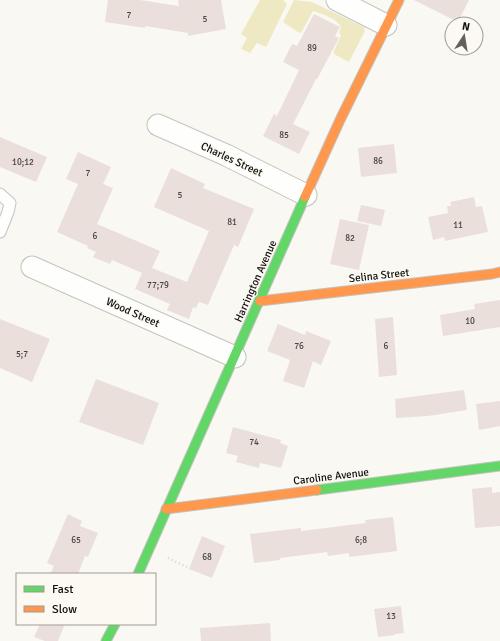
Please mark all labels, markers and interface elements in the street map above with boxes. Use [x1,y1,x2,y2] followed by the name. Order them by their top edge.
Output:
[127,10,132,21] house number: 7
[203,14,208,25] house number: 5
[444,16,484,56] north arrow
[461,20,471,34] text: N
[307,43,317,54] house number: 89
[279,130,289,141] house number: 85
[199,139,265,180] street label: Charles Street
[373,156,383,167] house number: 86
[12,157,34,168] house number: 10;12
[86,168,91,179] house number: 7
[178,190,183,201] house number: 5
[227,217,237,228] house number: 81
[453,220,463,231] house number: 11
[93,231,98,242] house number: 6
[345,233,355,244] house number: 82
[232,238,279,324] street label: Harrington Avenue
[348,266,410,285] street label: Selina Street
[147,280,169,291] house number: 77;79
[104,295,162,330] street label: Wood Street
[465,316,475,327] house number: 10
[294,341,304,352] house number: 76
[384,341,389,352] house number: 6
[16,349,28,360] house number: 5;7
[249,437,259,448] house number: 74
[292,465,370,488] street label: Caroline Avenue
[71,535,81,546] house number: 65
[355,535,367,546] house number: 6;8
[202,552,212,563] house number: 68
[16,573,156,625] legend
[52,582,73,597] text: Fast
[52,602,77,617] text: Slow
[386,611,396,622] house number: 13

